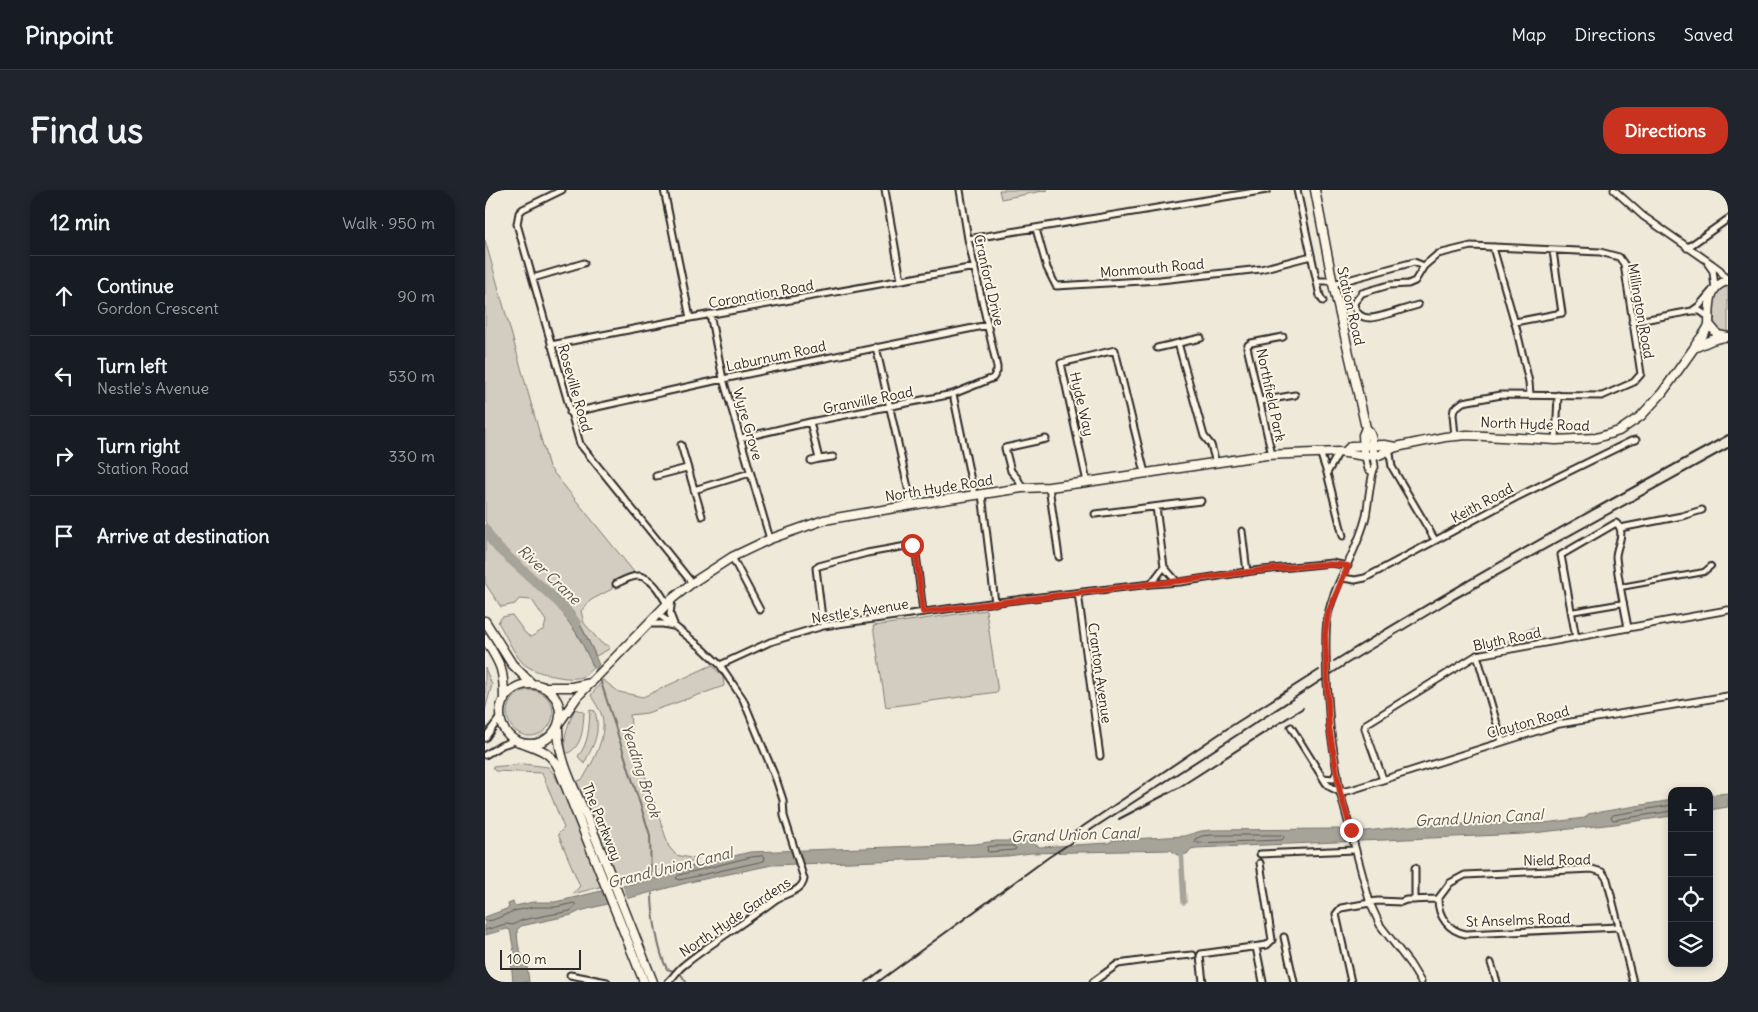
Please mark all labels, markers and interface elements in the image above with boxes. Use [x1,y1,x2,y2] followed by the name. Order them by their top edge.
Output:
[25,20,113,50] text: Pinpoint
[1511,23,1546,46] text: Map
[1574,23,1656,46] text: Directions
[1684,23,1733,46] text: Saved
[1603,107,1728,154] button: Directions
[30,108,143,152] text: Find us
[50,209,110,236] text: 12 min
[342,213,435,233] text: Walk · 950 m
[970,233,1008,327] street label: Cranford Drive
[1099,254,1205,282] street label: Monmouth Road
[1624,262,1658,360] street label: Millington Road
[1333,265,1369,347] street label: Station Road
[97,274,174,298] text: Continue
[707,276,815,312] street label: Coronation Road
[50,282,78,310] icon: ahead
[397,286,435,306] text: 90 m
[97,298,219,318] text: Gordon Crescent
[724,337,828,375] street label: Laburnum Road
[554,342,596,434] street label: Roseville Road
[1252,347,1290,443] street label: Northfield Park
[97,354,167,378] text: Turn left
[50,362,78,390] icon: left
[388,366,435,386] text: 530 m
[1066,370,1098,438] street label: Hyde Way
[97,378,209,398] text: Nestle's Avenue
[821,382,915,418] street label: Granville Road
[729,386,767,462] street label: Wyre Grove
[1480,413,1590,435] street label: North Hyde Road
[97,434,180,458] text: Turn right
[50,442,78,470] icon: right
[388,446,435,466] text: 330 m
[97,458,189,478] text: Station Road
[884,471,994,505] street label: North Hyde Road
[1448,479,1516,527] street label: Keith Road
[50,522,78,550] icon: arrive
[97,524,270,548] text: Arrive at destination
[901,534,924,557] route start
[514,541,585,609] water label: River Crane
[810,594,910,628] street label: Nestle's Avenue
[1084,621,1116,725] street label: Cranton Avenue
[1471,623,1543,655] street label: Blyth Road
[1485,702,1571,742] street label: Clayton Road
[617,722,666,821] water label: Yeading Brook
[578,781,626,863] street label: The Parkway
[1668,787,1713,967] map controls
[1668,787,1713,832] button: +
[1414,805,1546,830] water label: Grand Union Canal
[1340,819,1363,842] route end
[1011,823,1142,846] water label: Grand Union Canal
[1668,832,1713,877] button: −
[605,842,737,892] water label: Grand Union Canal
[1523,850,1591,870] street label: Nield Road
[676,873,794,961] street label: North Hyde Gardens
[1668,877,1713,922] button: locate
[1465,909,1571,931] street label: St Anselms Road
[1668,922,1713,967] button: layers
[500,947,581,970] scale bar
[507,950,547,968] text: 100 m

